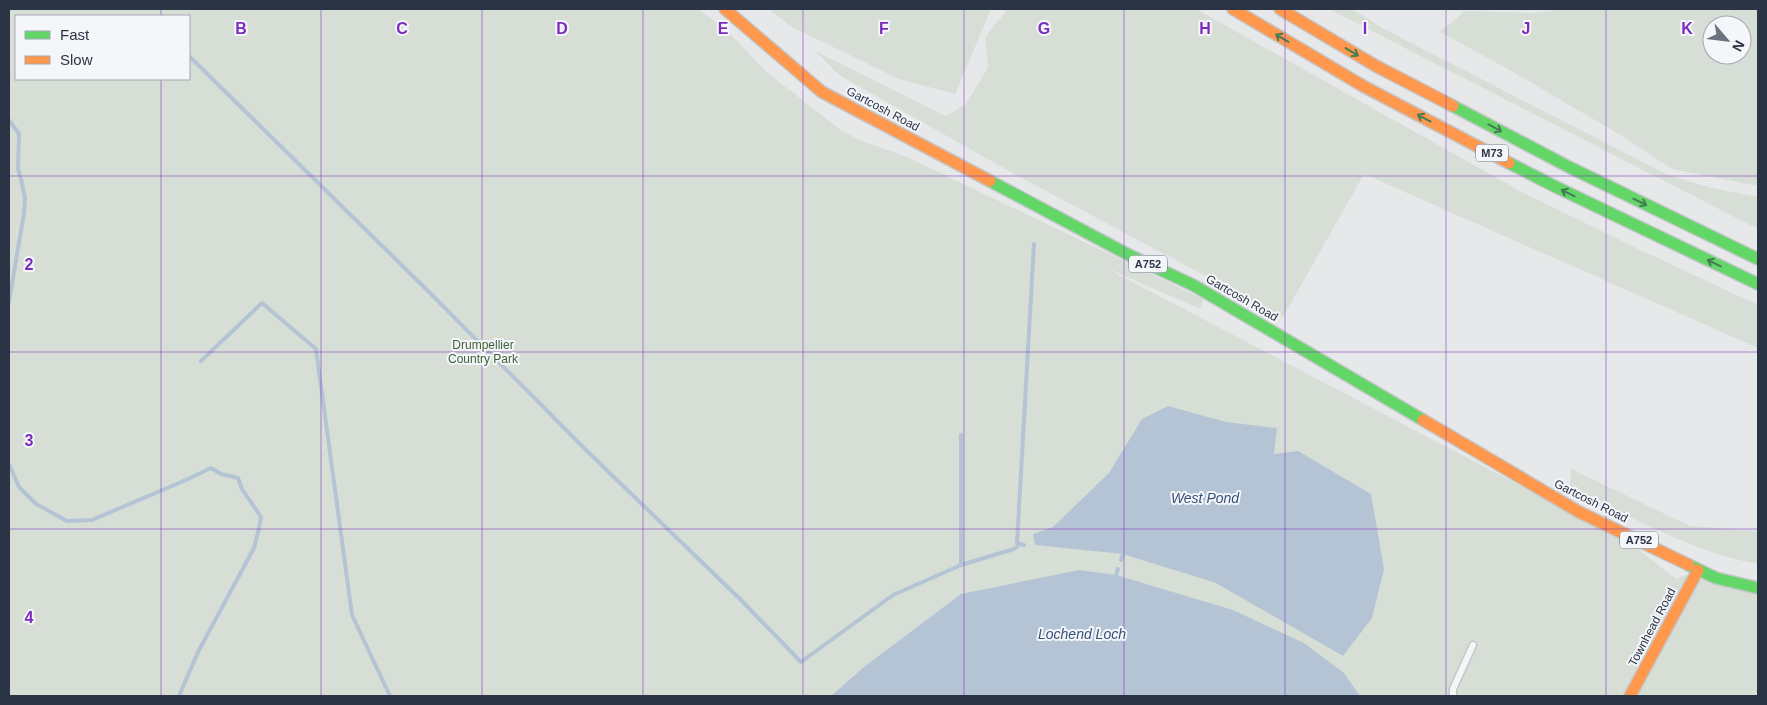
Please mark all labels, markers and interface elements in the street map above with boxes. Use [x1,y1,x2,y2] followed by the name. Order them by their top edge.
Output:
[15,15,190,80] legend
[1702,15,1752,65] north arrow
[235,20,247,37] text: B
[396,20,408,37] text: C
[556,20,568,37] text: D
[718,20,729,37] text: E
[879,20,889,37] text: F
[1038,20,1050,37] text: G
[1199,20,1211,37] text: H
[1363,20,1367,37] text: I
[1522,20,1530,37] text: J
[1681,20,1693,37] text: K
[60,26,90,43] text: Fast
[1275,33,1290,43] one-way arrow
[1729,38,1748,54] text: N
[1345,47,1359,57] one-way arrow
[60,51,93,68] text: Slow
[844,84,922,134] street label: Gartcosh Road
[1416,113,1431,123] one-way arrow
[1488,124,1502,134] one-way arrow
[1476,144,1508,162] road number: M73
[1561,187,1576,197] one-way arrow
[1633,197,1648,207] one-way arrow
[1129,255,1167,272] road number: A752
[25,256,34,273] text: 2
[1707,258,1722,267] one-way arrow
[1204,272,1280,324] street label: Gartcosh Road
[448,338,519,366] park label: Drumpellier Country Park
[25,432,34,449] text: 3
[1552,476,1630,526] street label: Gartcosh Road
[1171,490,1240,506] water label: West Pond
[1620,532,1658,548] road number: A752
[1625,585,1679,669] street label: Townhead Road
[25,609,34,626] text: 4
[1038,626,1126,642] water label: Lochend Loch

